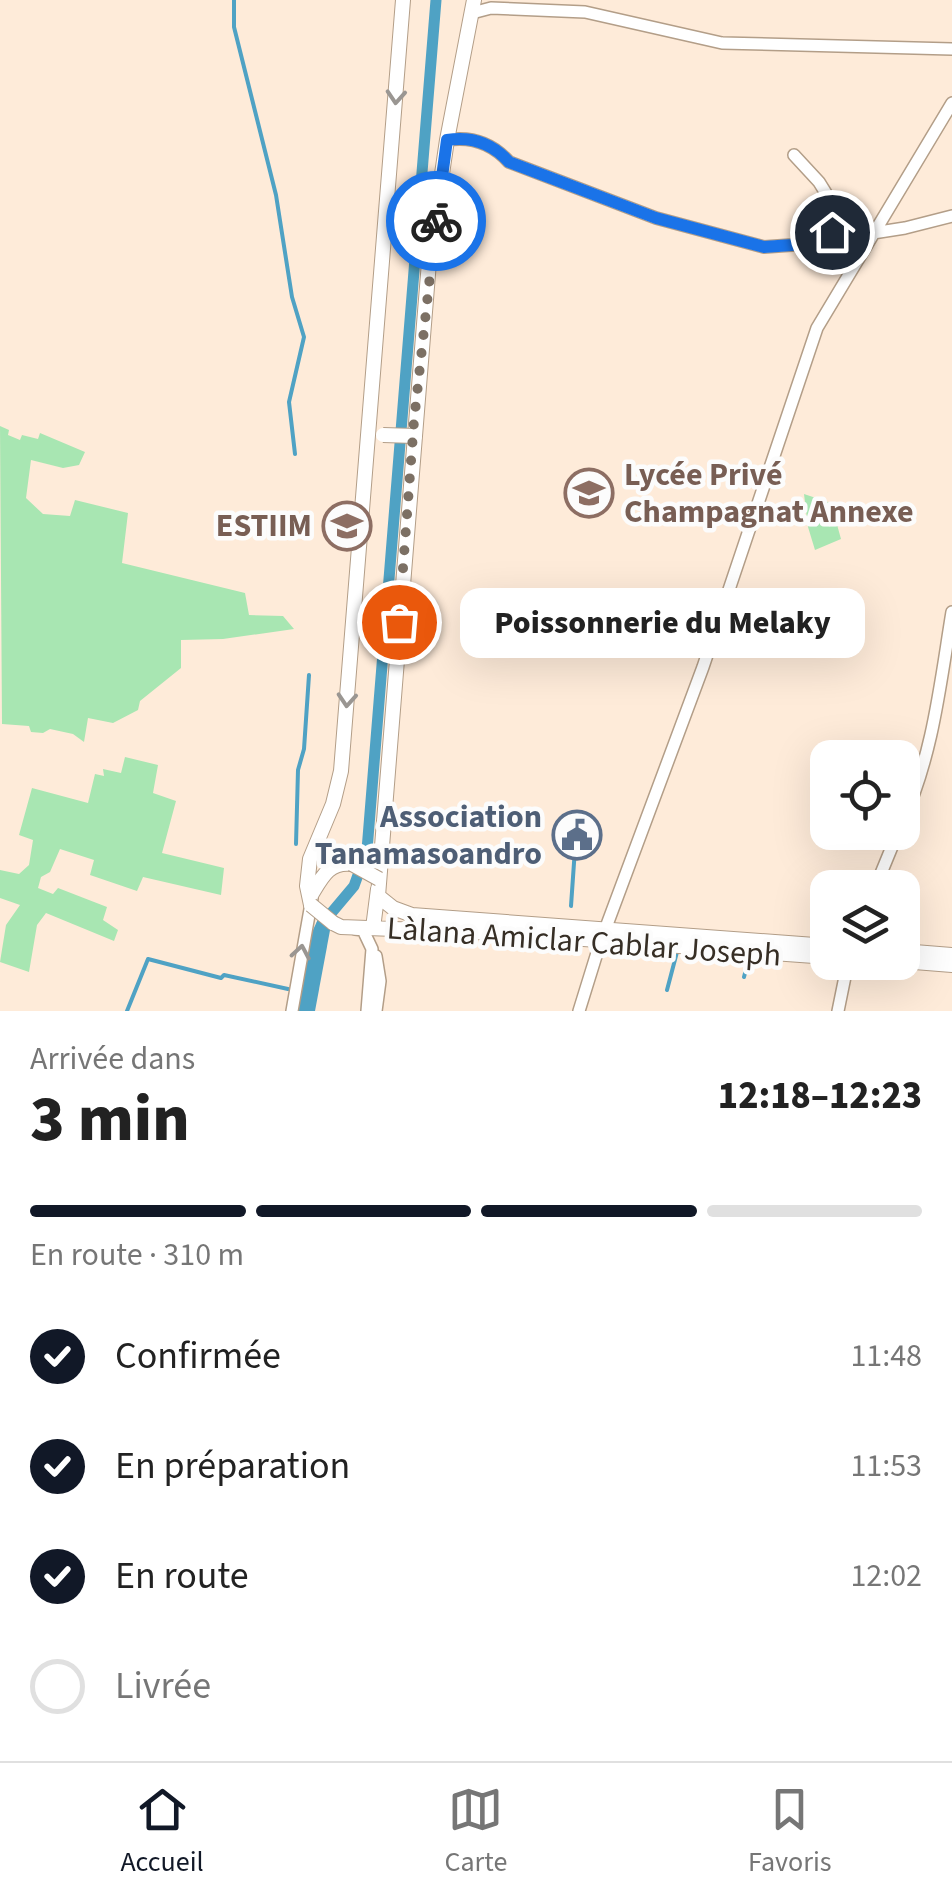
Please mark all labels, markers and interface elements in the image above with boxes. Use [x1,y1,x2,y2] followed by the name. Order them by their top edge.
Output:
[385,90,407,106] one-way arrow
[386,171,486,271] courier
[790,190,875,275] pin
[409,194,464,249] icon: bike
[805,205,860,260] icon: home
[624,452,914,535] place label: Lycée Privé Champagnat Annexe
[563,467,615,519] school or university icon: Lycée Privé Champagnat Annexe
[321,500,373,552] school or university icon: ESTIIM
[216,503,312,549] place label: ESTIIM
[357,580,442,665] pin
[459,587,864,657] callout: Poissonnerie du Melaky
[372,595,427,650] icon: bag
[494,600,831,646] text: Poissonnerie du Melaky
[336,693,358,709] one-way arrow
[810,740,920,980] map controls
[810,740,920,850] button: locate
[315,794,542,877] place label: Association Tanamasoandro
[551,809,603,861] public building icon: Association Tanamasoandro
[810,870,920,980] button: layers
[385,905,783,979] street label: Làlana Amiclar Cablar Joseph
[290,944,311,961] one-way arrow
[30,1036,195,1082] text: Arrivée dans
[718,1069,922,1123] text: 12:18–12:23
[30,1073,190,1166] text: 3 min
[30,1232,244,1278] text: En route · 310 m
[30,1329,85,1384] icon: check
[115,1329,281,1383] text: Confirmée
[850,1333,922,1379] text: 11:48
[30,1439,85,1494] icon: check
[115,1439,350,1493] text: En préparation
[850,1443,922,1489] text: 11:53
[30,1549,85,1604] icon: check
[115,1549,249,1603] text: En route
[850,1553,922,1599] text: 12:02
[115,1659,211,1713] text: Livrée
[120,1782,204,1882] tab: Accueil
[444,1782,507,1882] tab: Carte
[748,1782,832,1882] tab: Favoris

